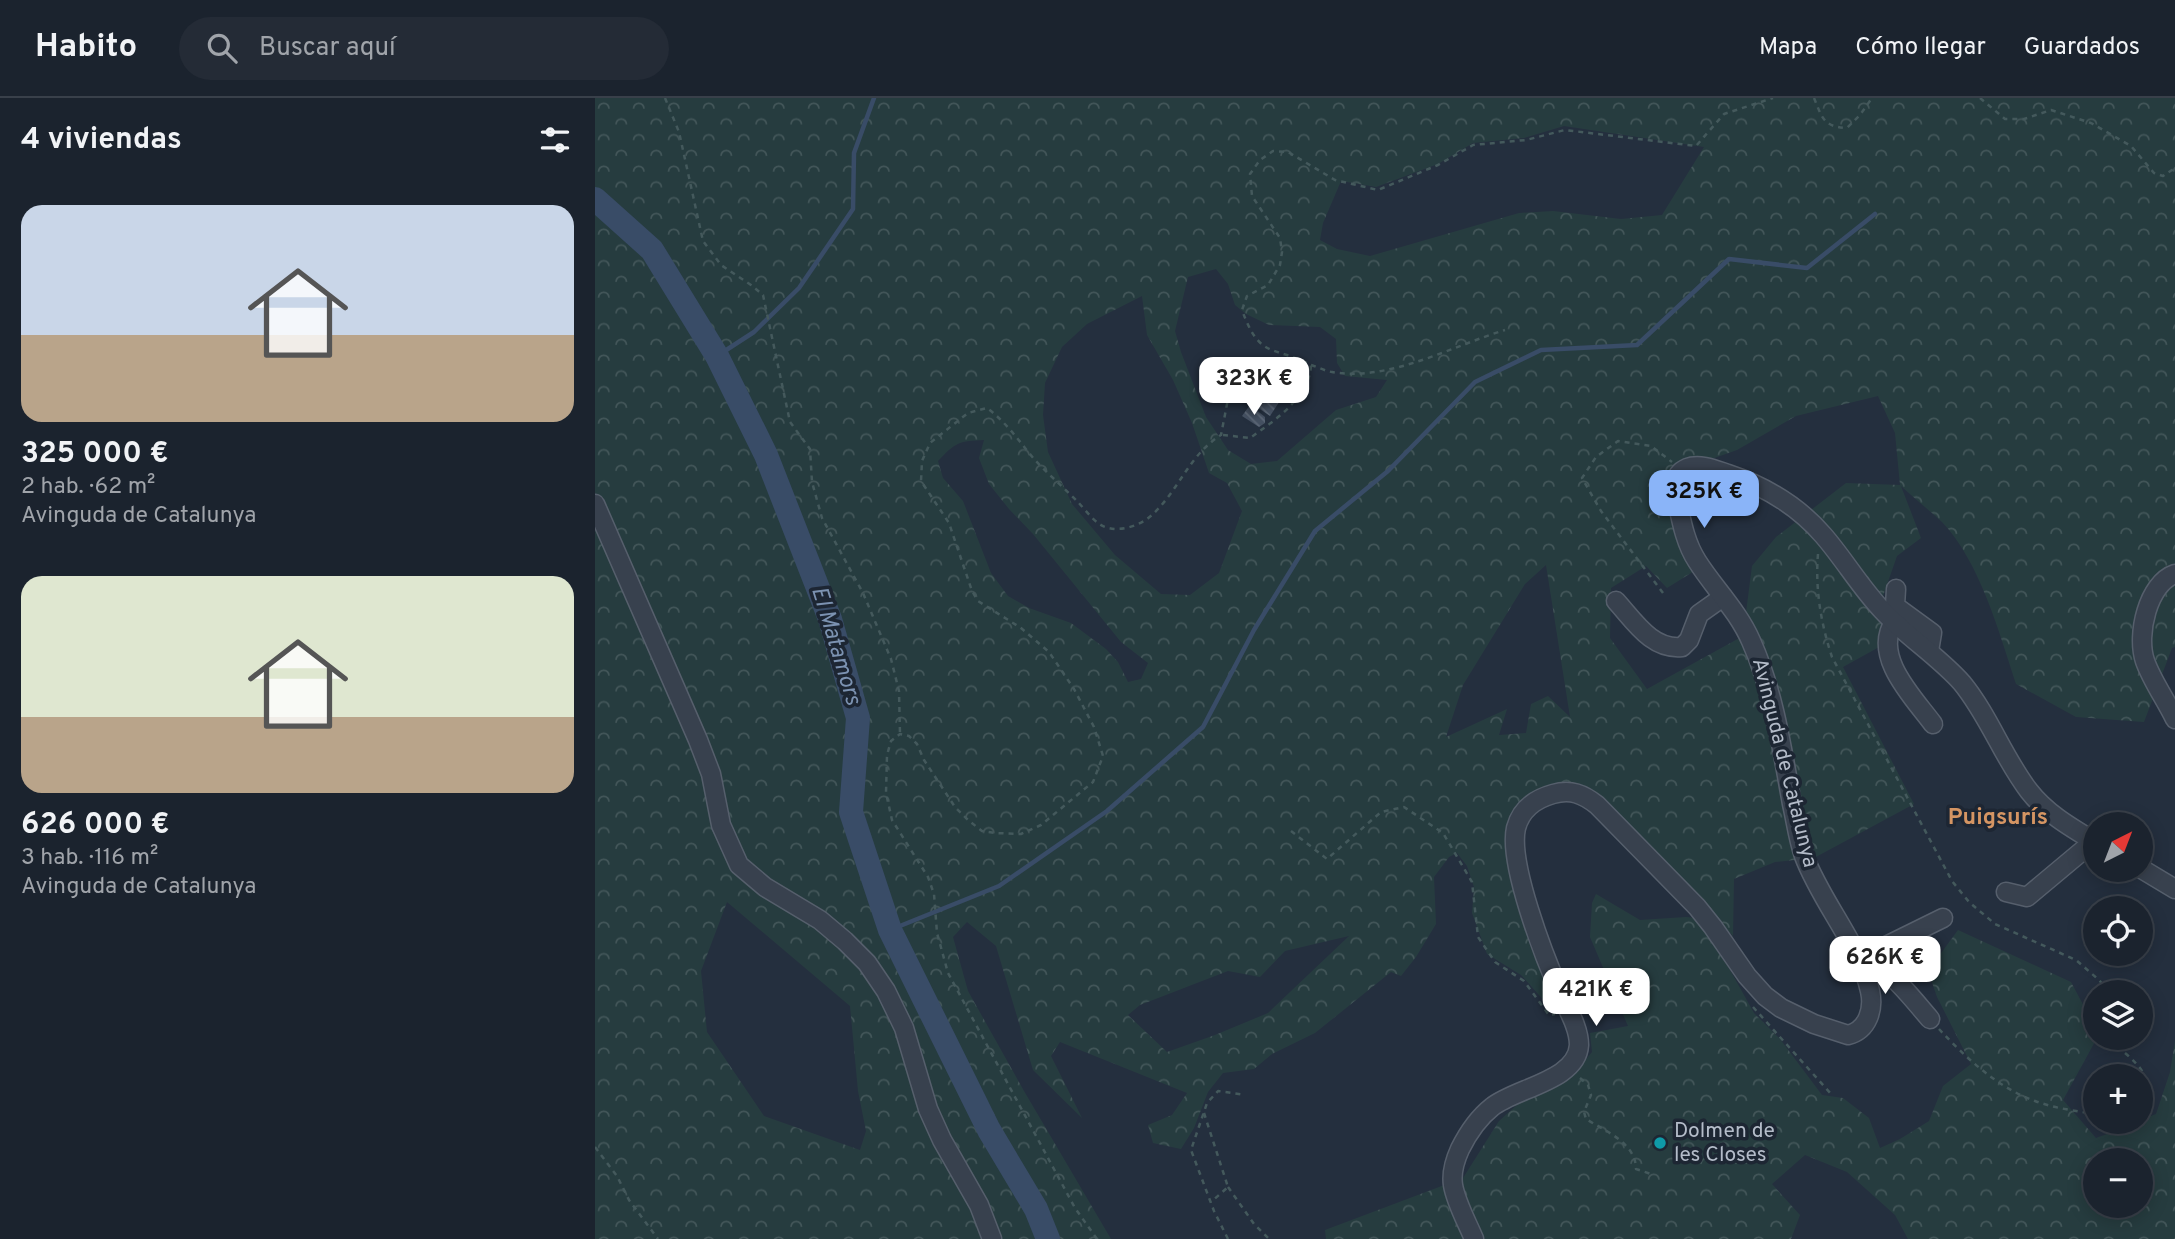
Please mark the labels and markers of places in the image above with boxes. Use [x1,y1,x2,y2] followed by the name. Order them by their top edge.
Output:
[1197,358,1311,417] pin: 323K €
[1647,470,1761,530] pin: 325K €
[1828,936,1942,996] pin: 626K €
[1539,968,1653,1028] pin: 421K €
[1674,1118,1775,1169] place label: Dolmen de les Closes
[1652,1135,1668,1151] marker: Dolmen de les Closes

